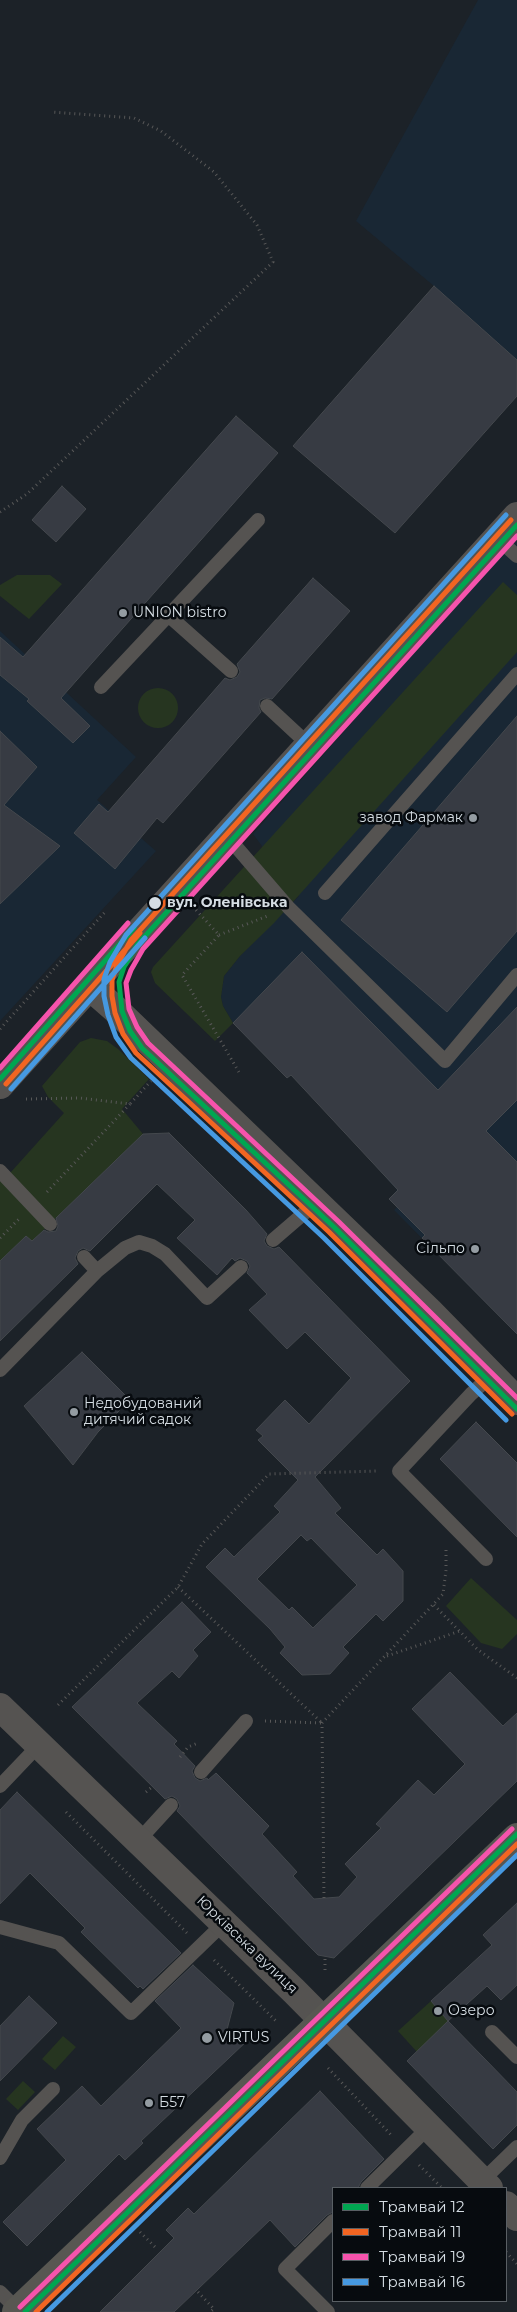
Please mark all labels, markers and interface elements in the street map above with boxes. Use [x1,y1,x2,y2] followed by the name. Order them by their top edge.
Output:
[133,605,226,621] place label: UNION bistro
[117,607,129,619] marker: UNION bistro
[359,810,463,826] place label: завод Фармак
[467,812,479,824] marker: завод Фармак
[147,895,163,911] marker: вул. Оленівська
[167,895,287,911] place label: вул. Оленівська
[416,1241,465,1257] place label: Сільпо
[469,1243,481,1255] marker: Сільпо
[84,1396,202,1428] place label: Недобудований дитячий садок
[68,1406,80,1418] marker: Недобудований дитячий садок
[193,1893,301,1997] street label: Юрківська вулиця
[448,2003,495,2019] place label: Озеро
[432,2005,444,2017] marker: Озеро
[218,2030,269,2046] place label: VIRTUS
[200,2031,214,2045] marker: VIRTUS
[159,2095,185,2111] place label: Б57
[143,2097,155,2109] marker: Б57
[332,2187,507,2302] legend
[379,2197,465,2216] text: Трамвай 12
[379,2222,461,2241] text: Трамвай 11
[379,2247,465,2266] text: Трамвай 19
[379,2272,465,2291] text: Трамвай 16

